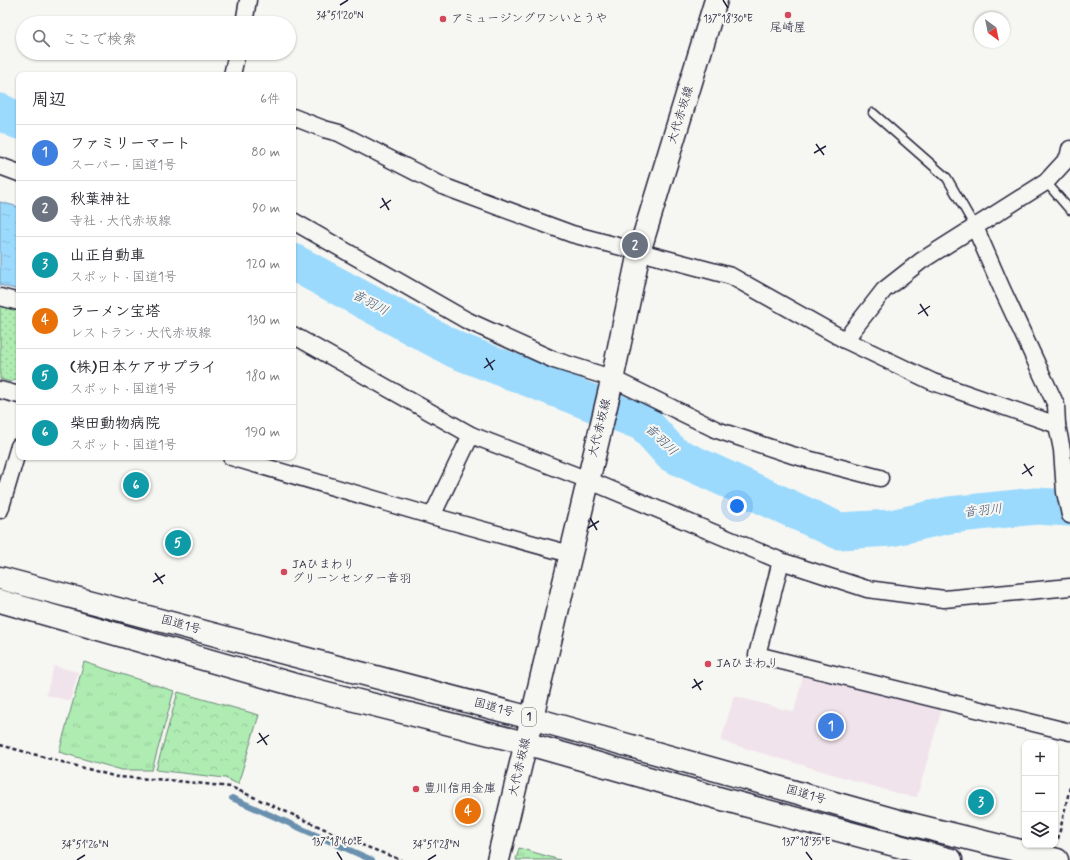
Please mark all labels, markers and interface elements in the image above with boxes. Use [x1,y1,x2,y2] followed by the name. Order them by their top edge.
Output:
[316,9,364,23] text: 34°51'20"N
[783,10,793,20] marker: 尾崎屋
[451,11,607,27] place label: アミュージングワンいとうや
[703,12,753,26] text: 137°18'30"E
[974,12,1010,48] north arrow
[438,14,448,24] marker: アミュージングワンいとうや
[16,16,296,60] search box
[770,20,806,36] place label: 尾崎屋
[30,27,52,49] icon: search
[62,30,137,50] text: ここで検索
[665,84,697,146] street label: 大代赤坂線
[32,89,66,111] text: 周辺
[260,91,280,108] text: 6件
[70,134,191,154] text: ファミリーマート
[42,144,48,161] text: 1
[251,144,280,161] text: 80 m
[70,157,176,174] text: スーパー · 国道1号
[70,190,130,210] text: 秋葉神社
[42,200,48,217] text: 2
[252,200,280,217] text: 90 m
[70,213,171,230] text: 寺社 · 大代赤坂線
[622,230,648,260] pin: 2
[70,246,145,266] text: 山正自動車
[42,256,48,273] text: 3
[246,256,280,273] text: 120 m
[70,269,177,286] text: スポット · 国道1号
[349,286,391,320] water label: 音羽川
[70,302,160,322] text: ラーメン宝塔
[41,312,49,329] text: 4
[247,312,280,329] text: 130 m
[70,325,211,342] text: レストラン · 大代赤坂線
[70,358,216,378] text: (株)日本ケアサプライ
[41,368,49,385] text: 5
[245,368,280,385] text: 180 m
[70,381,177,398] text: スポット · 国道1号
[585,397,615,459] street label: 大代赤坂線
[70,414,160,434] text: 柴田動物病院
[641,420,681,460] water label: 音羽川
[42,424,48,441] text: 6
[245,424,280,441] text: 190 m
[70,437,177,454] text: スポット · 国道1号
[123,470,149,500] pin: 6
[727,496,747,516] your location
[963,501,1003,521] water label: 音羽川
[165,528,191,558] pin: 5
[292,557,411,587] place label: JAひまわり グリーンセンター音羽
[279,567,289,577] marker: JAひまわり グリーンセンター音羽
[159,612,203,638] street label: 国道1号
[716,656,779,672] place label: JAひまわり
[703,659,713,669] marker: JAひまわり
[472,695,516,721] street label: 国道1号
[522,708,536,726] road number: 1
[818,711,844,741] pin: 1
[505,736,535,798] street label: 大代赤坂線
[1022,740,1058,848] map controls
[1022,740,1058,776] button: +
[1022,776,1058,812] button: −
[424,781,496,797] place label: 豊川信用金庫
[784,782,828,808] street label: 国道1号
[411,784,421,794] marker: 豊川信用金庫
[968,787,994,817] pin: 3
[455,796,481,826] pin: 4
[1022,812,1058,848] button: layers
[312,835,363,849] text: 137°18'40"E
[781,835,831,849] text: 137°18'35"E
[61,838,109,852] text: 34°51'26"N
[412,838,460,852] text: 34°51'28"N

